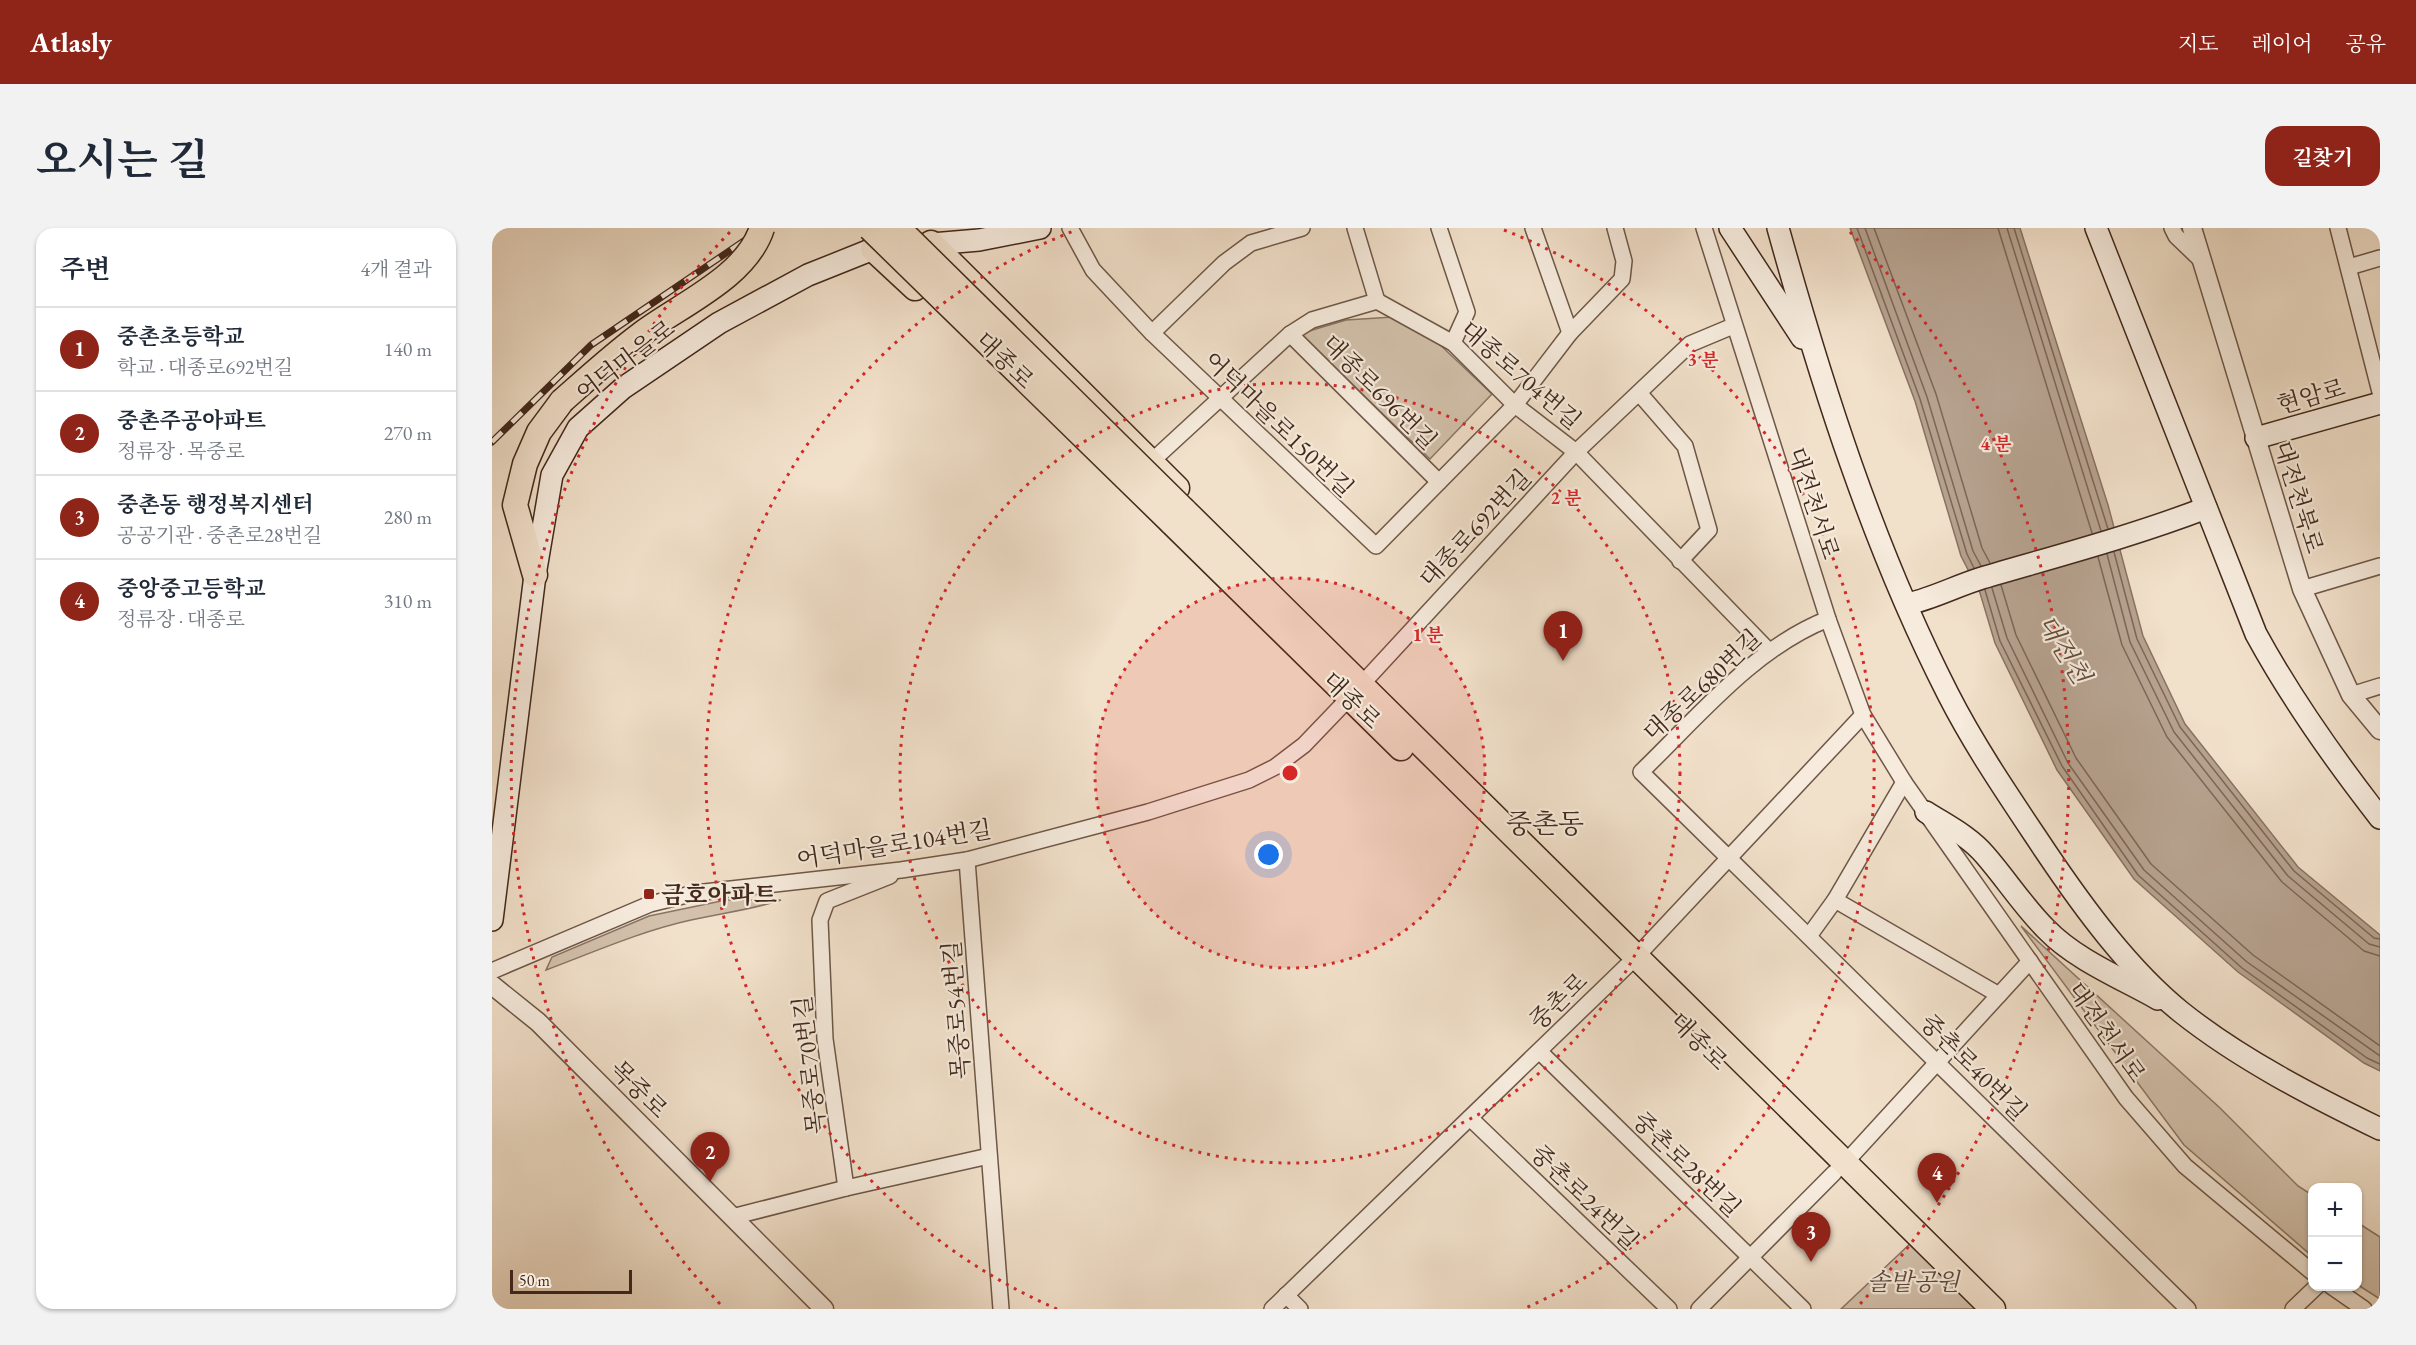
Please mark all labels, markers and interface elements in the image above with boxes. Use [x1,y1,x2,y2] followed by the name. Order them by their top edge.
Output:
[30,24,112,60] text: Atlasly
[2178,30,2219,57] text: 지도
[2252,30,2312,57] text: 레이어
[2345,30,2386,57] text: 공유
[2265,126,2380,186] button: 길찾기
[36,132,208,187] text: 오시는 길
[60,252,110,286] text: 주변
[360,256,432,282] text: 4개 결과
[569,313,681,407] street label: 어덕마을로
[1454,314,1588,436] street label: 대종로704번길
[117,322,245,351] text: 중촌초등학교
[969,325,1041,395] street label: 대종로
[1316,328,1444,456] street label: 대종로696번길
[74,336,85,362] text: 1
[384,336,432,362] text: 140 m
[1197,344,1361,504] street label: 어덕마을로150번길
[1687,348,1719,371] text: 3 분
[117,354,293,380] text: 학교 · 대종로692번길
[2273,372,2349,420] street label: 현암로
[117,406,266,435] text: 중촌주공아파트
[74,420,85,446] text: 2
[384,420,432,446] text: 270 m
[1980,432,2012,455] text: 4 분
[2267,437,2331,557] street label: 대전천북로
[117,438,245,464] text: 정류장 · 목중로
[1781,443,1847,563] street label: 대전천서로
[1412,462,1538,594] street label: 대종로692번길
[1550,486,1582,509] text: 2 분
[117,490,313,519] text: 중촌동 행정복지센터
[74,504,85,530] text: 3
[384,504,432,530] text: 280 m
[117,522,322,548] text: 공공기관 · 중촌로28번길
[117,574,266,603] text: 중앙중고등학교
[74,588,85,614] text: 4
[384,588,432,614] text: 310 m
[117,606,245,632] text: 정류장 · 대종로
[2030,608,2099,692] water label: 대전천
[1544,612,1582,661] pin: 1
[1636,622,1768,748] street label: 대종로680번길
[1412,623,1444,646] text: 1 분
[1316,665,1388,735] street label: 대종로
[1280,763,1300,783] centre of rings
[1506,806,1584,841] district label: 중촌동
[794,813,994,875] street label: 어덕마을로104번길
[1254,840,1283,869] your location
[661,879,777,910] place label: 금호아파트
[642,887,656,901] marker: 금호아파트
[936,940,976,1080] street label: 목중로54번길
[1522,966,1594,1036] street label: 중촌로
[2061,976,2153,1088] street label: 대전천서로
[786,994,832,1136] street label: 목중로70번길
[1663,1005,1735,1077] street label: 대종로
[1914,1007,2034,1127] street label: 중촌로40번길
[603,1053,675,1125] street label: 목중로
[1626,1105,1748,1223] street label: 중촌로28번길
[690,1132,730,1182] pin: 2
[1524,1138,1646,1256] street label: 중촌로24번길
[1918,1154,1956,1203] pin: 4
[2308,1183,2362,1291] map controls
[2308,1183,2362,1237] button: +
[1792,1212,1830,1262] pin: 3
[2308,1237,2362,1291] button: −
[1867,1266,1961,1297] park label: 솔밭공원
[510,1267,632,1294] scale bar
[519,1270,550,1291] text: 50 m

